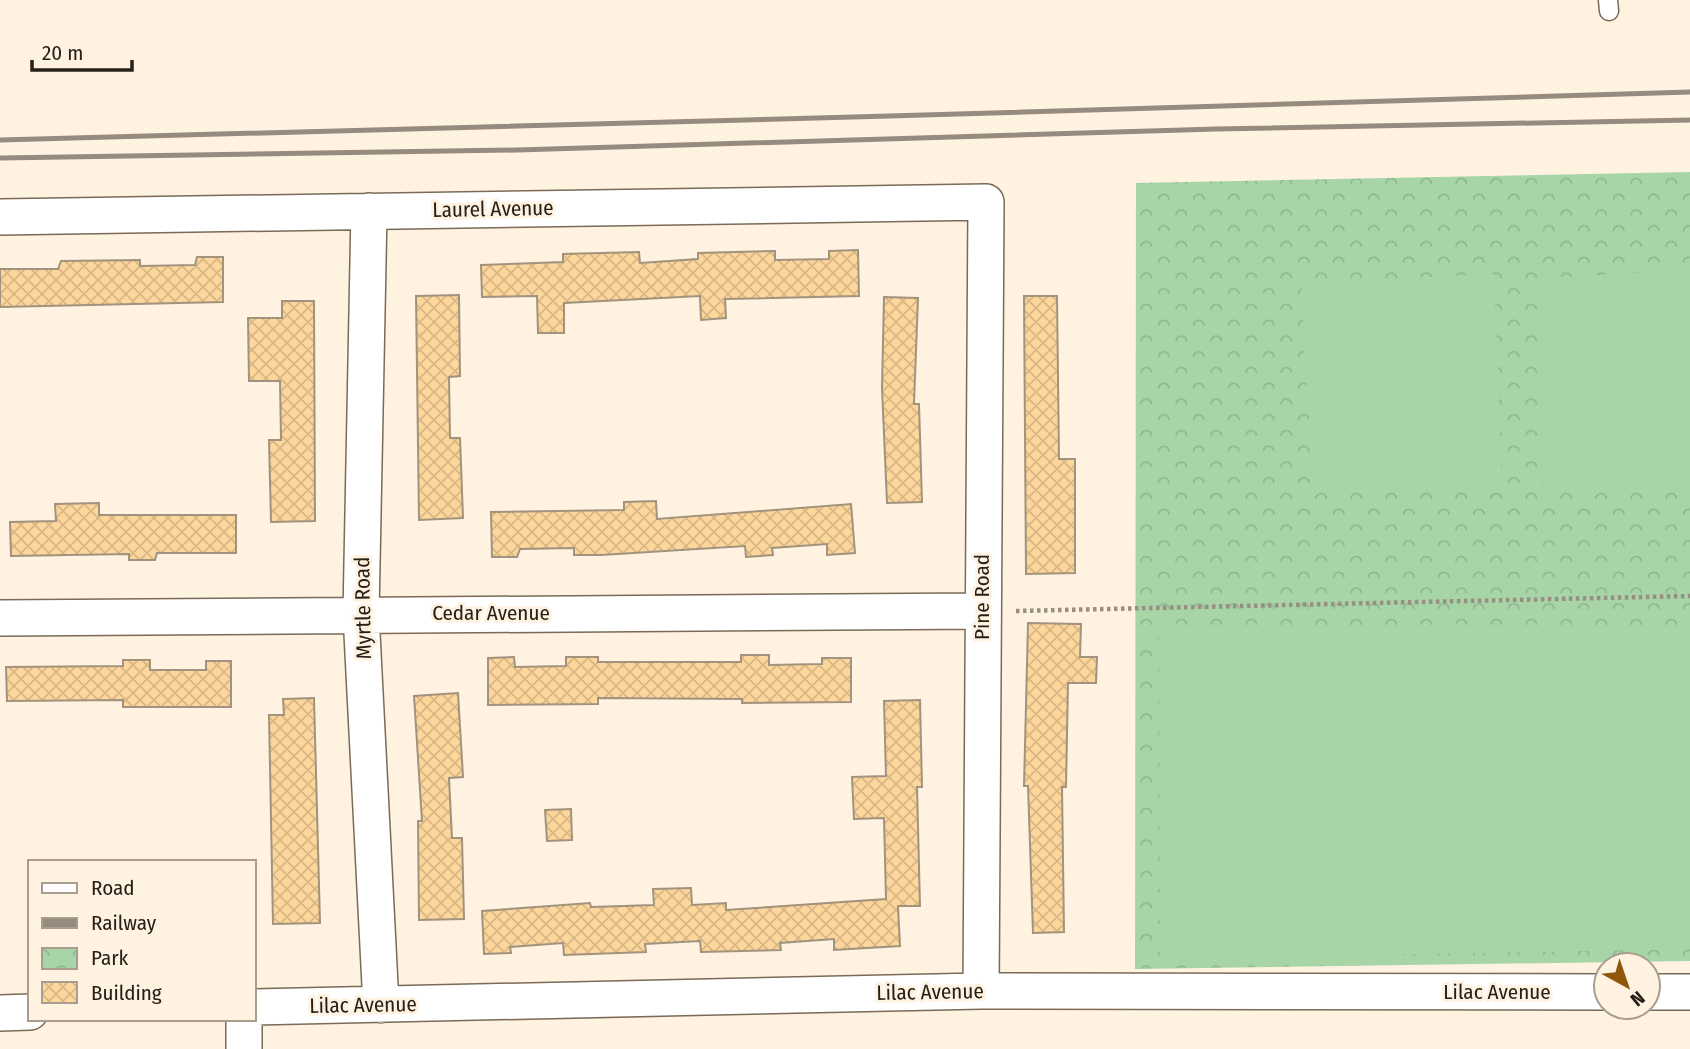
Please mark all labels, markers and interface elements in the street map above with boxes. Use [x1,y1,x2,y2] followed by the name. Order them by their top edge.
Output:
[32,28,131,72] scale bar
[42,40,83,66] text: 20 m
[432,195,554,223] street label: Laurel Avenue
[969,554,995,640] street label: Pine Road
[349,556,377,660] street label: Myrtle Road
[432,600,550,626] street label: Cedar Avenue
[28,860,256,1021] legend
[91,875,135,901] text: Road
[91,910,157,936] text: Railway
[91,945,129,971] text: Park
[1592,951,1662,1021] north arrow
[876,978,984,1006] street label: Lilac Avenue
[1443,979,1551,1005] street label: Lilac Avenue
[91,980,162,1006] text: Building
[1626,986,1649,1011] text: N
[309,991,417,1019] street label: Lilac Avenue

